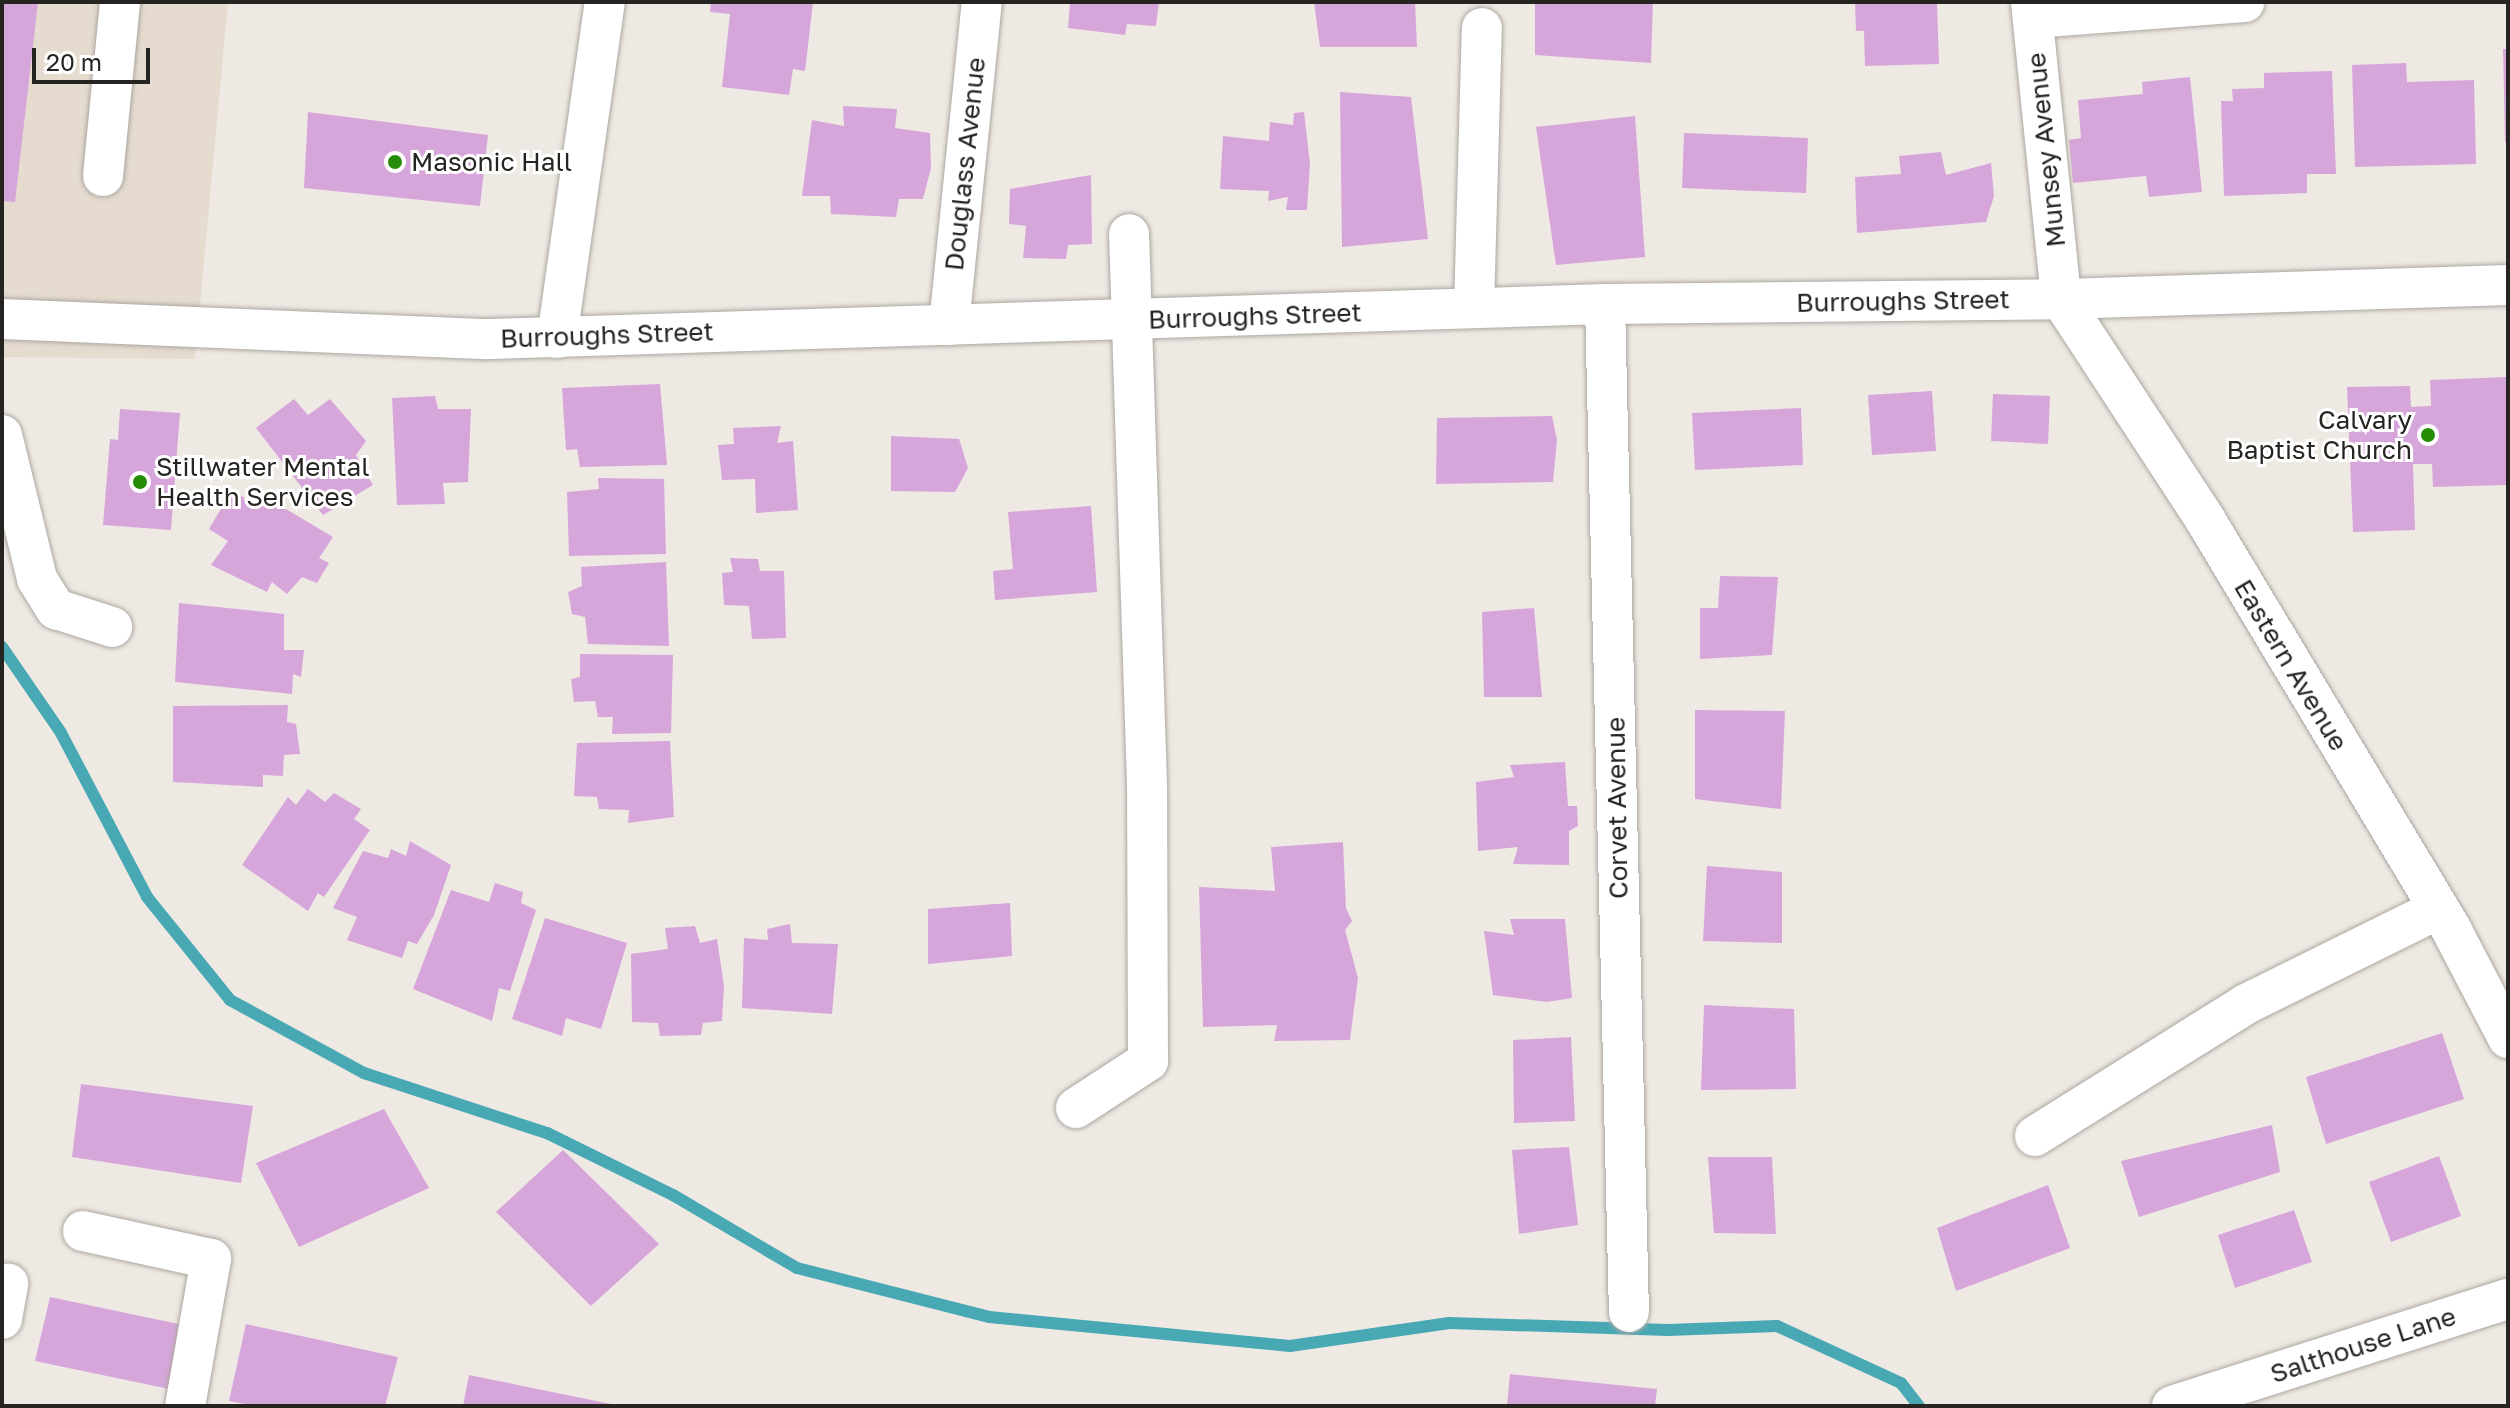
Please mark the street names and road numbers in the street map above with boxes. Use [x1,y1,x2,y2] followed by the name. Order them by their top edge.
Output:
[2020,51,2072,249] street label: Munsey Avenue
[938,56,992,272] street label: Douglass Avenue
[1796,284,2010,318] street label: Burroughs Street
[1148,297,1362,335] street label: Burroughs Street
[500,316,714,354] street label: Burroughs Street
[2228,574,2354,756] street label: Eastern Avenue
[1600,717,1634,899] street label: Corvet Avenue
[2266,1300,2460,1390] street label: Salthouse Lane

